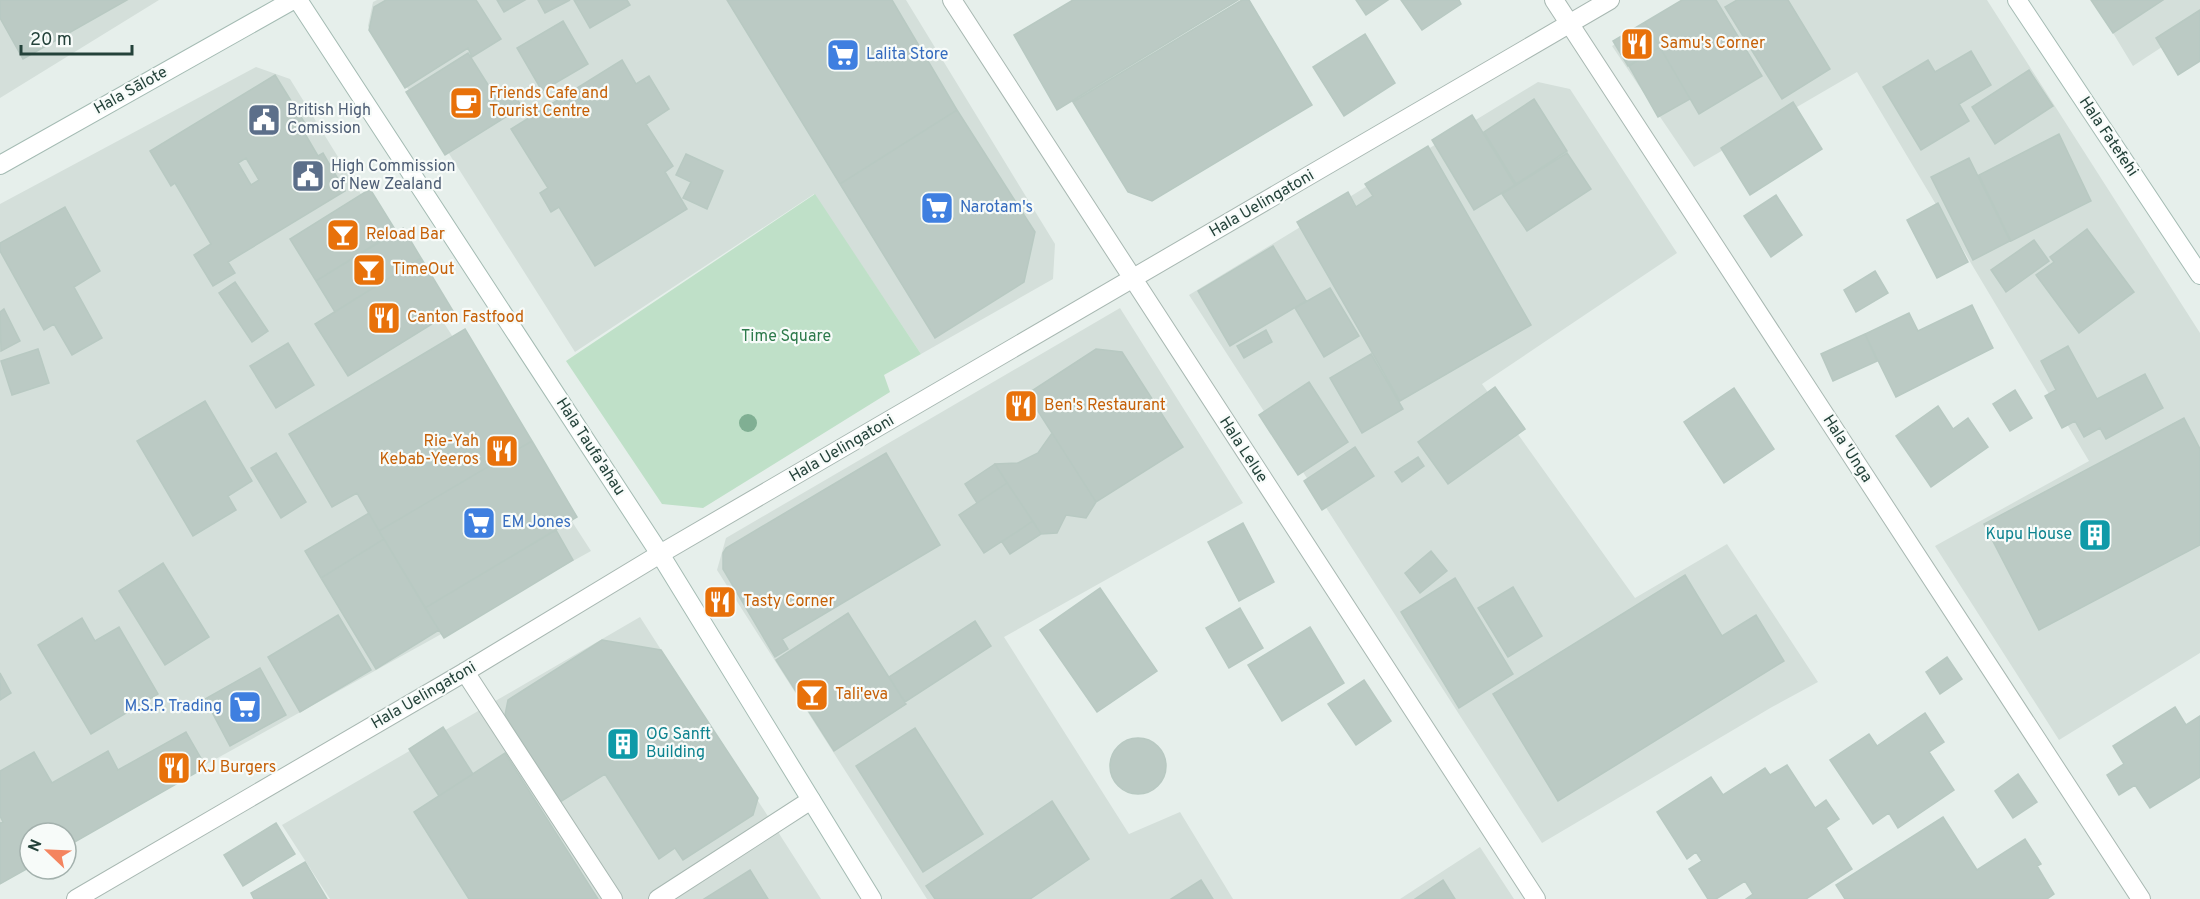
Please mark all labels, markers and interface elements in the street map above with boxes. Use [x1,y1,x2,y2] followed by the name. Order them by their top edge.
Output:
[21,18,132,56] scale bar
[1619,26,1655,62] restaurant icon: Samu's Corner
[30,29,72,52] text: 20 m
[1660,34,1765,54] place label: Samu's Corner
[825,37,861,73] supermarket icon: Lalita Store
[866,45,948,65] place label: Lalita Store
[91,63,171,119] street label: Hala Sālote
[489,84,608,122] place label: Friends Cafe and Tourist Centre
[448,85,484,121] cafe icon: Friends Cafe and Tourist Centre
[2074,93,2142,181] street label: Hala Fatefehi
[287,101,371,139] place label: British High Comission
[246,102,282,138] public building icon: British High Comission
[331,157,456,195] place label: High Commission of New Zealand
[290,158,326,194] public building icon: High Commission of New Zealand
[1206,166,1318,242] street label: Hala Uelingatoni
[919,190,955,226] supermarket icon: Narotam's
[960,198,1033,218] place label: Narotam's
[325,217,361,253] bar icon: Reload Bar
[366,225,445,245] place label: Reload Bar
[351,252,387,288] bar icon: TimeOut
[392,260,455,280] place label: TimeOut
[366,300,402,336] restaurant icon: Canton Fastfood
[407,308,524,328] place label: Canton Fastfood
[741,327,831,347] park label: Time Square
[1003,388,1039,424] restaurant icon: Ben's Restaurant
[551,394,629,500] street label: Hala Taufa'ahau
[1044,396,1166,416] place label: Ben's Restaurant
[786,411,898,487] street label: Hala Uelingatoni
[1818,411,1876,487] street label: Hala 'Unga
[1214,413,1272,487] street label: Hala Lelue
[379,432,479,470] place label: Rie-Yah Kebab-Yeeros
[484,433,520,469] restaurant icon: Rie-Yah Kebab-Yeeros
[461,505,497,541] supermarket icon: EM Jones
[502,513,571,533] place label: EM Jones
[2077,517,2113,553] building icon: Kupu House
[1985,525,2072,545] place label: Kupu House
[702,584,738,620] restaurant icon: Tasty Corner
[743,592,835,612] place label: Tasty Corner
[368,658,480,734] street label: Hala Uelingatoni
[794,677,830,713] bar icon: Tali'eva
[835,685,888,705] place label: Tali'eva
[227,689,263,725] supermarket icon: M.S.P. Trading
[125,697,222,717] place label: M.S.P. Trading
[646,725,711,763] place label: OG Sanft Building
[605,726,641,762] building icon: OG Sanft Building
[156,750,192,786] restaurant icon: KJ Burgers
[197,758,276,778] place label: KJ Burgers
[18,821,78,881] north arrow
[25,837,47,855] text: N

